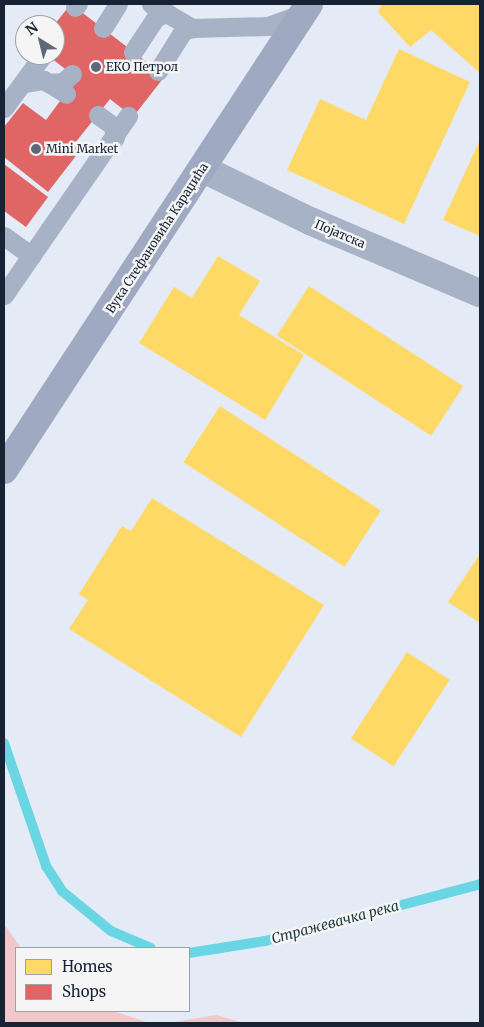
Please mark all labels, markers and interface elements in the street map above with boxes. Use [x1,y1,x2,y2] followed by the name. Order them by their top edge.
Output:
[15,15,65,65] north arrow
[22,18,42,39] text: N
[106,60,178,74] place label: ЕКО Петрол
[90,61,102,73] marker: ЕКО Петрол
[46,142,118,156] place label: Mini Market
[30,143,42,155] marker: Mini Market
[103,160,211,316] street label: Вука Стефановића Караџића
[313,217,367,251] street label: Појатска
[269,897,401,947] water label: Стражевачка река
[15,947,190,1012] legend
[62,957,113,976] text: Homes
[62,982,106,1001] text: Shops

